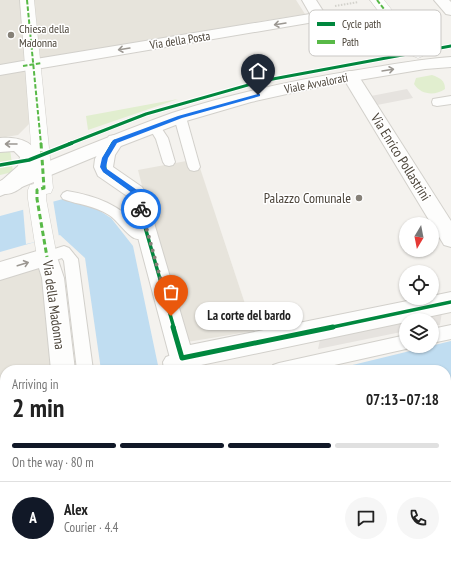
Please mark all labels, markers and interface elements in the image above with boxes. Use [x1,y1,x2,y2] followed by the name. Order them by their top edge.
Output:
[309,10,441,56] legend
[342,17,381,31] text: Cycle path
[274,20,287,28] one-way arrow
[19,21,69,50] place label: Chiesa della Madonna
[148,28,211,52] street label: Via della Posta
[6,30,16,40] marker: Chiesa della Madonna
[342,35,359,49] text: Path
[118,45,131,53] one-way arrow
[241,54,275,95] pin
[247,60,269,82] icon: home
[381,66,394,74] one-way arrow
[282,69,349,97] street label: Viale Avvalorati
[366,109,435,204] street label: Via Enrico Pollastrini
[4,140,17,148] one-way arrow
[121,189,161,229] courier
[264,189,351,207] place label: Palazzo Comunale
[354,193,364,203] marker: Palazzo Comunale
[130,198,152,220] icon: bike
[399,217,439,257] north arrow
[399,217,439,353] map controls
[39,258,69,351] street label: Via della Madonna
[17,260,30,267] one-way arrow
[399,265,439,305] button: locate
[154,275,188,316] pin
[160,281,182,303] icon: bag
[195,302,303,330] callout: La corte del bardo
[207,307,291,324] text: La corte del bardo
[399,313,439,353] button: layers
[12,376,59,393] text: Arriving in
[366,390,439,409] text: 07:13–07:18
[12,391,65,424] text: 2 min
[12,454,94,471] text: On the way · 80 m
[345,497,387,539] button: chat
[397,497,439,539] button: phone
[64,500,88,519] text: Alex
[29,508,37,527] text: A
[64,519,118,536] text: Courier · 4.4

